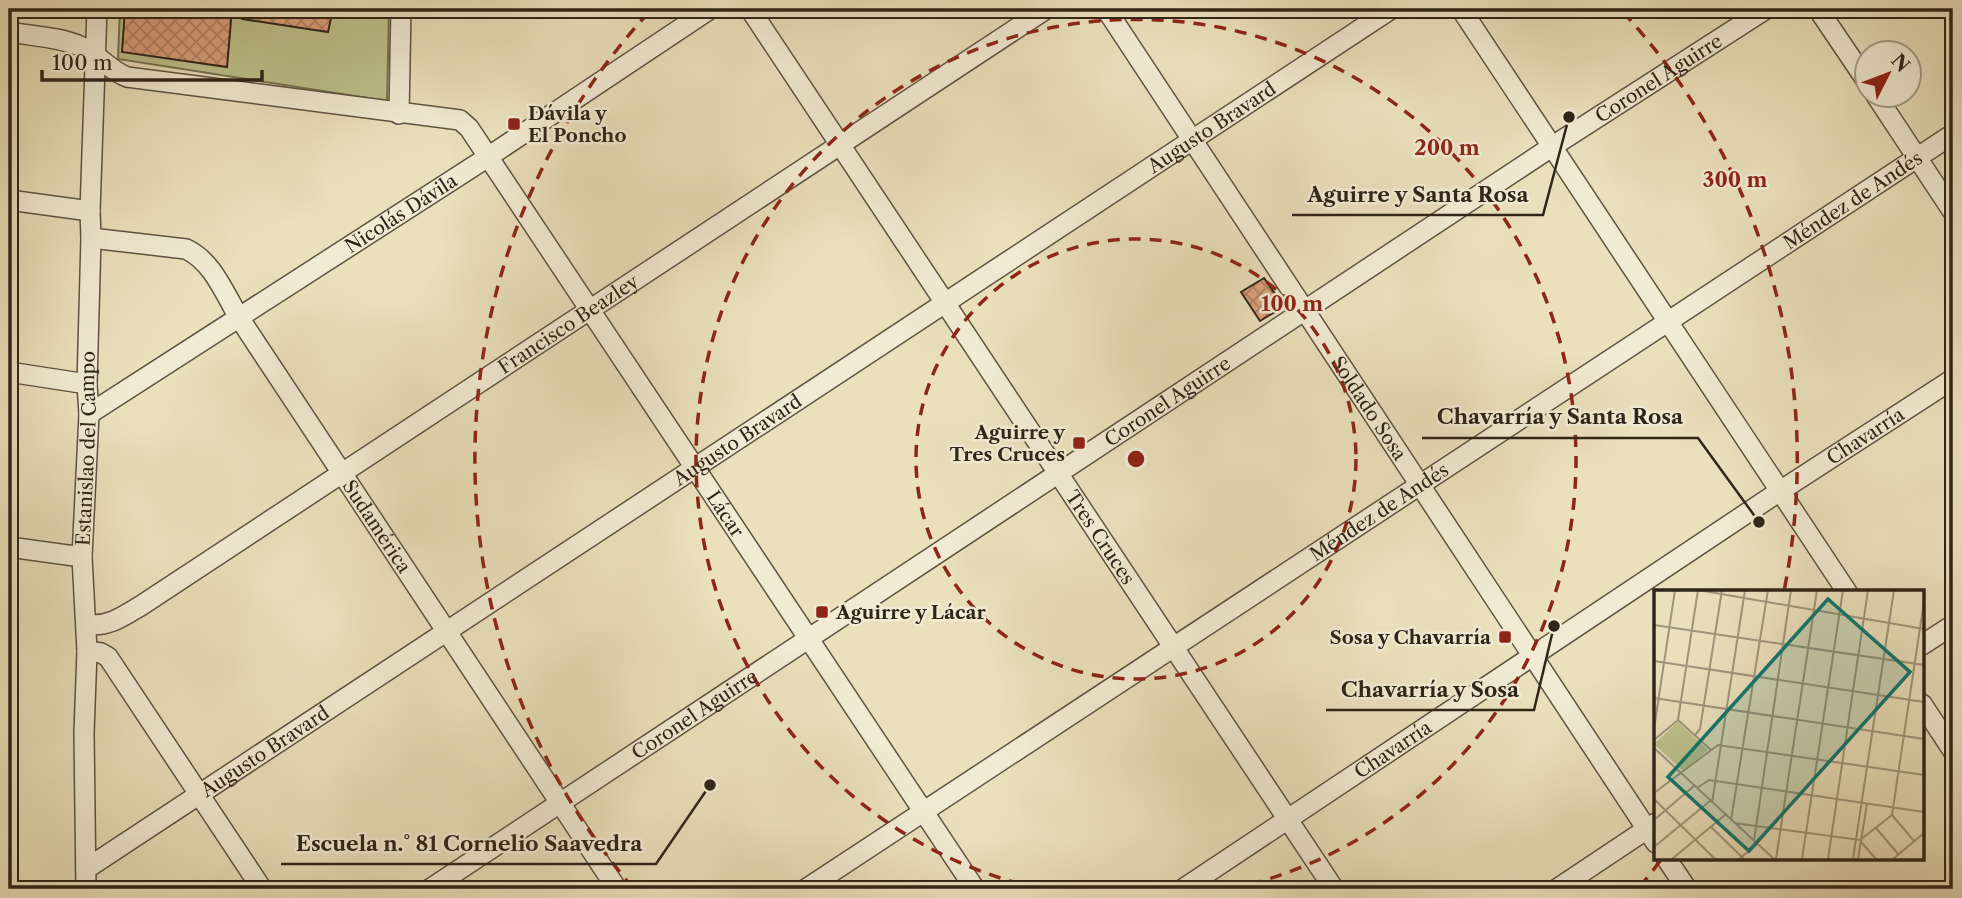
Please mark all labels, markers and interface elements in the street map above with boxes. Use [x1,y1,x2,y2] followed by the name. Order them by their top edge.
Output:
[1591,29,1726,128] street label: Coronel Aguirre
[42,38,262,82] scale bar
[1854,38,1924,108] north arrow
[1886,49,1914,77] text: N
[52,50,113,75] text: 100 m
[1143,77,1281,179] street label: Augusto Bravard
[528,102,626,147] place label: Dávila y El Poncho
[506,116,522,132] marker: Dávila y El Poncho
[1414,135,1480,160] text: 200 m
[1779,147,1927,254] street label: Méndez de Andés
[1703,167,1767,192] text: 300 m
[341,169,462,258] street label: Nicolás Dávila
[1292,173,1543,215] callout: Aguirre y Santa Rosa
[1306,182,1530,207] text: Aguirre y Santa Rosa
[494,270,643,379] street label: Francisco Beazley
[1261,291,1323,316] text: 100 m
[72,351,101,546] street label: Estanislao del Campo
[1100,352,1235,452] street label: Coronel Aguirre
[1326,352,1411,465] street label: Soldado Sosa
[668,389,806,491] street label: Augusto Bravard
[1422,396,1698,438] callout: Chavarría y Santa Rosa
[1822,403,1909,470] street label: Chavarría
[1437,404,1684,429] text: Chavarría y Santa Rosa
[950,421,1066,466] place label: Aguirre y Tres Cruces
[1071,435,1087,451] marker: Aguirre y Tres Cruces
[1124,447,1148,471] centre of rings
[1306,458,1453,566] street label: Méndez de Andés
[338,476,416,577] street label: Sudamérica
[1061,486,1140,589] street label: Tres Cruces
[701,487,749,541] street label: Lácar
[1654,590,1924,860] inset map
[835,601,986,624] place label: Aguirre y Lácar
[814,604,830,620] marker: Aguirre y Lácar
[1330,626,1492,649] place label: Sosa y Chavarría
[1497,629,1513,645] marker: Sosa y Chavarría
[627,665,762,764] street label: Coronel Aguirre
[1326,668,1534,710] callout: Chavarría y Sosa
[1341,677,1520,702] text: Chavarría y Sosa
[196,701,334,803] street label: Augusto Bravard
[1350,716,1436,784] street label: Chavarría
[281,822,656,864] callout: Escuela n.° 81 Cornelio Saavedra
[296,831,643,856] text: Escuela n.° 81 Cornelio Saavedra

